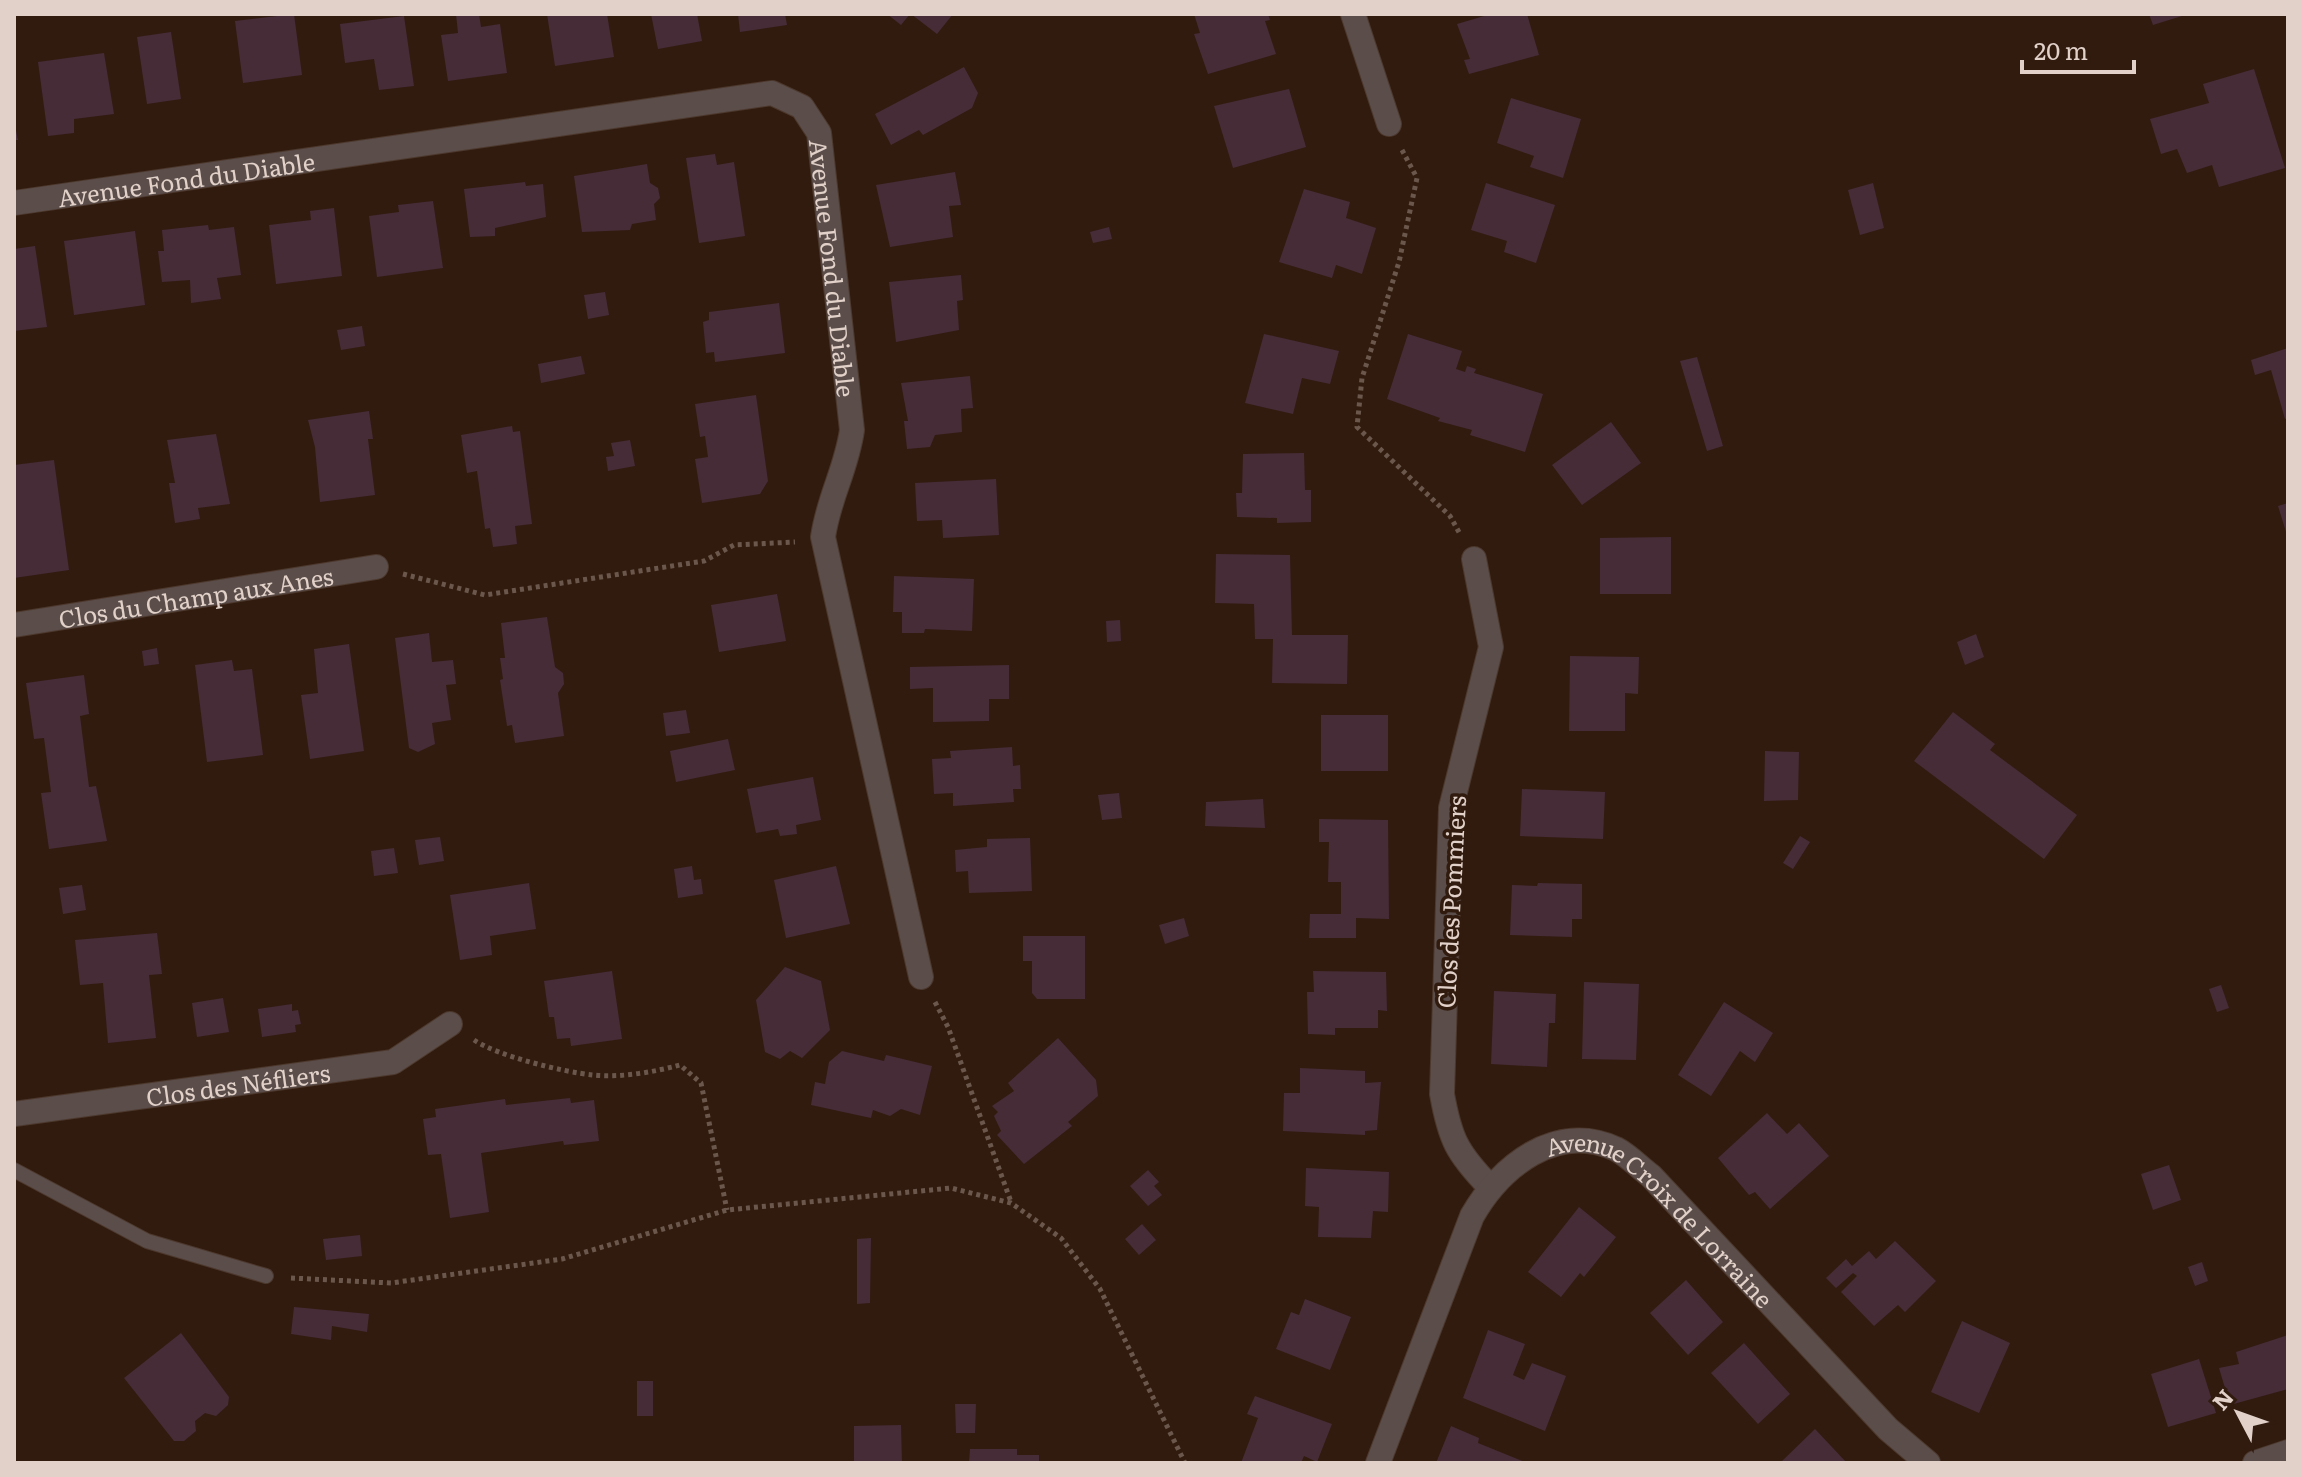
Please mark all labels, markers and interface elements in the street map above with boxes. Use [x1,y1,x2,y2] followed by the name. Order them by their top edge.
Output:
[2022,24,2134,74] scale bar
[2034,32,2088,67] text: 20 m
[802,137,866,399] street label: Avenue Fond du Diable
[55,142,317,214] street label: Avenue Fond du Diable
[56,557,336,635] street label: Clos du Champ aux Anes
[1427,795,1473,1009] street label: Clos des Pommiers
[144,1053,332,1113] street label: Clos des Néfliers
[1540,1123,1782,1315] street label: Avenue Croix de Lorraine
[2198,1373,2278,1453] north arrow
[2203,1381,2240,1417] text: N

